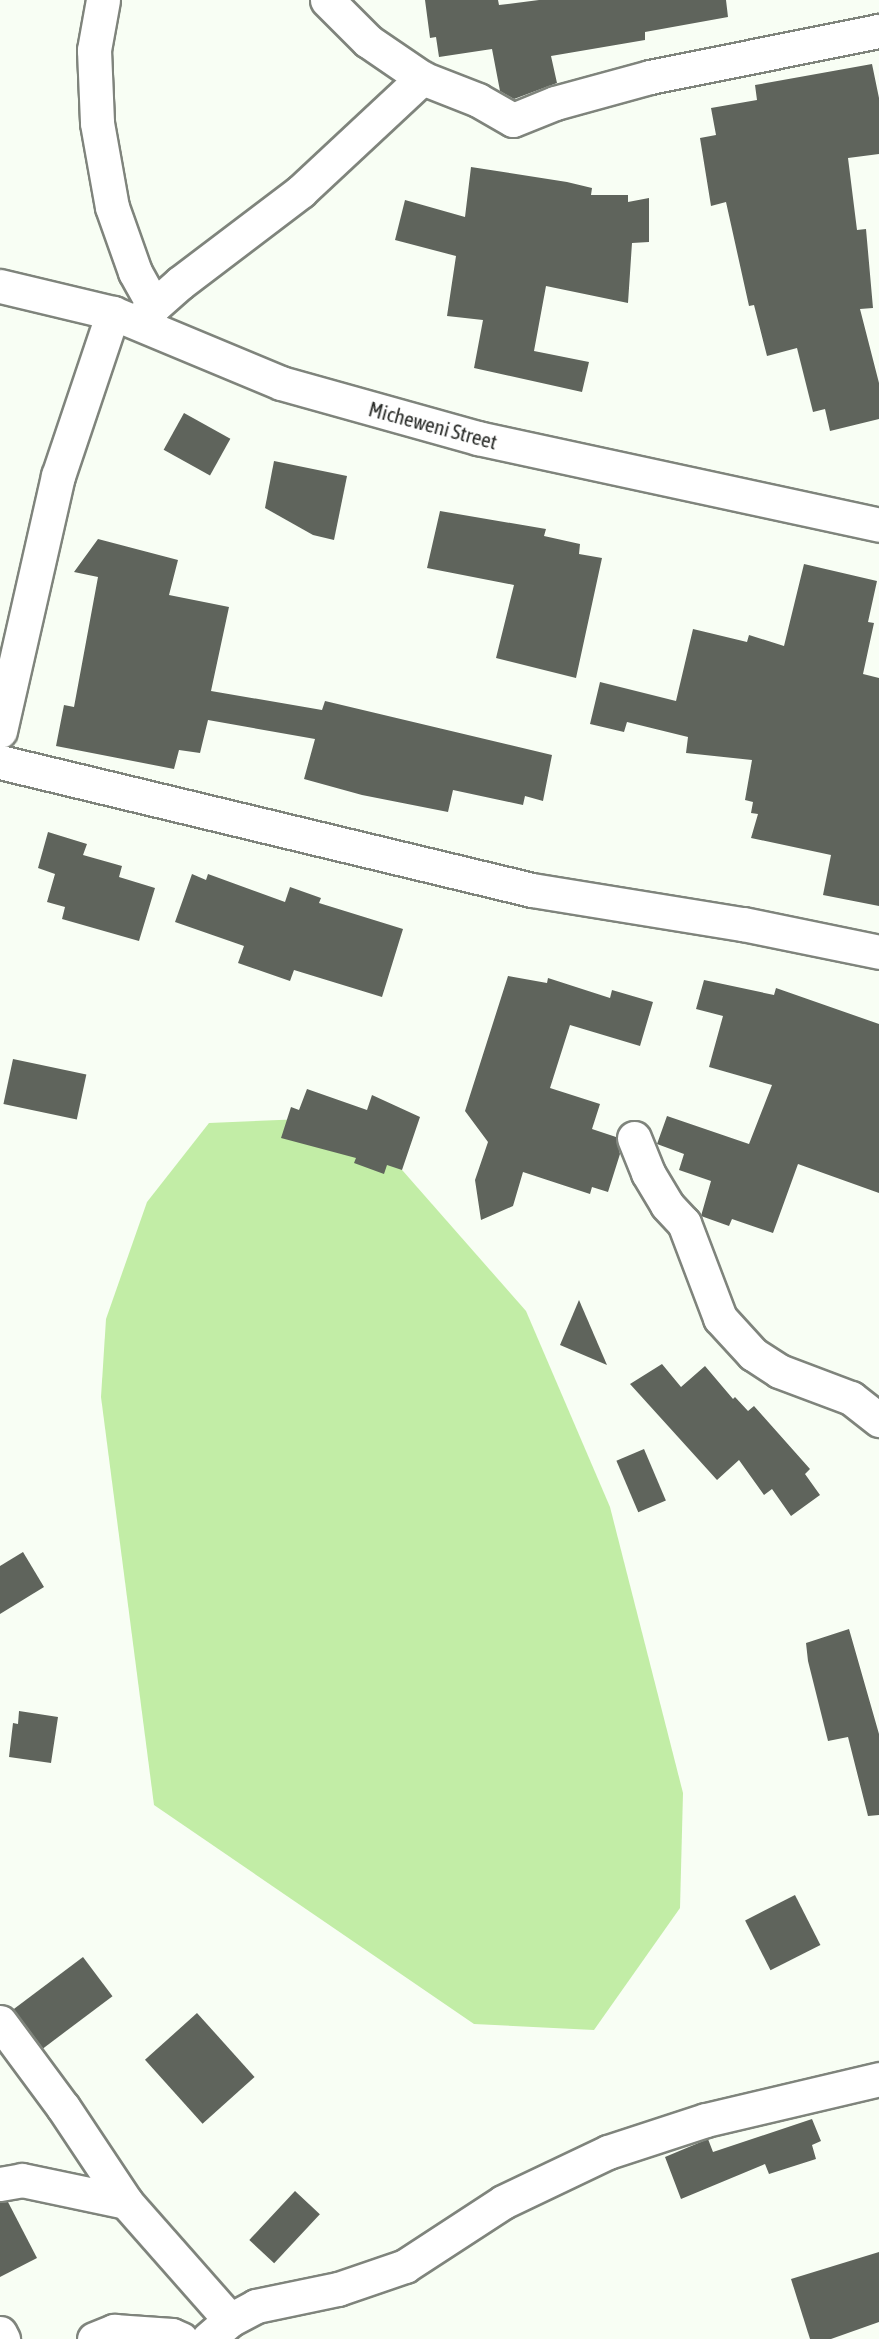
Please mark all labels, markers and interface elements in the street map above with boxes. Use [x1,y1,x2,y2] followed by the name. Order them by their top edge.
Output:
[366,396,500,454] street label: Micheweni Street

